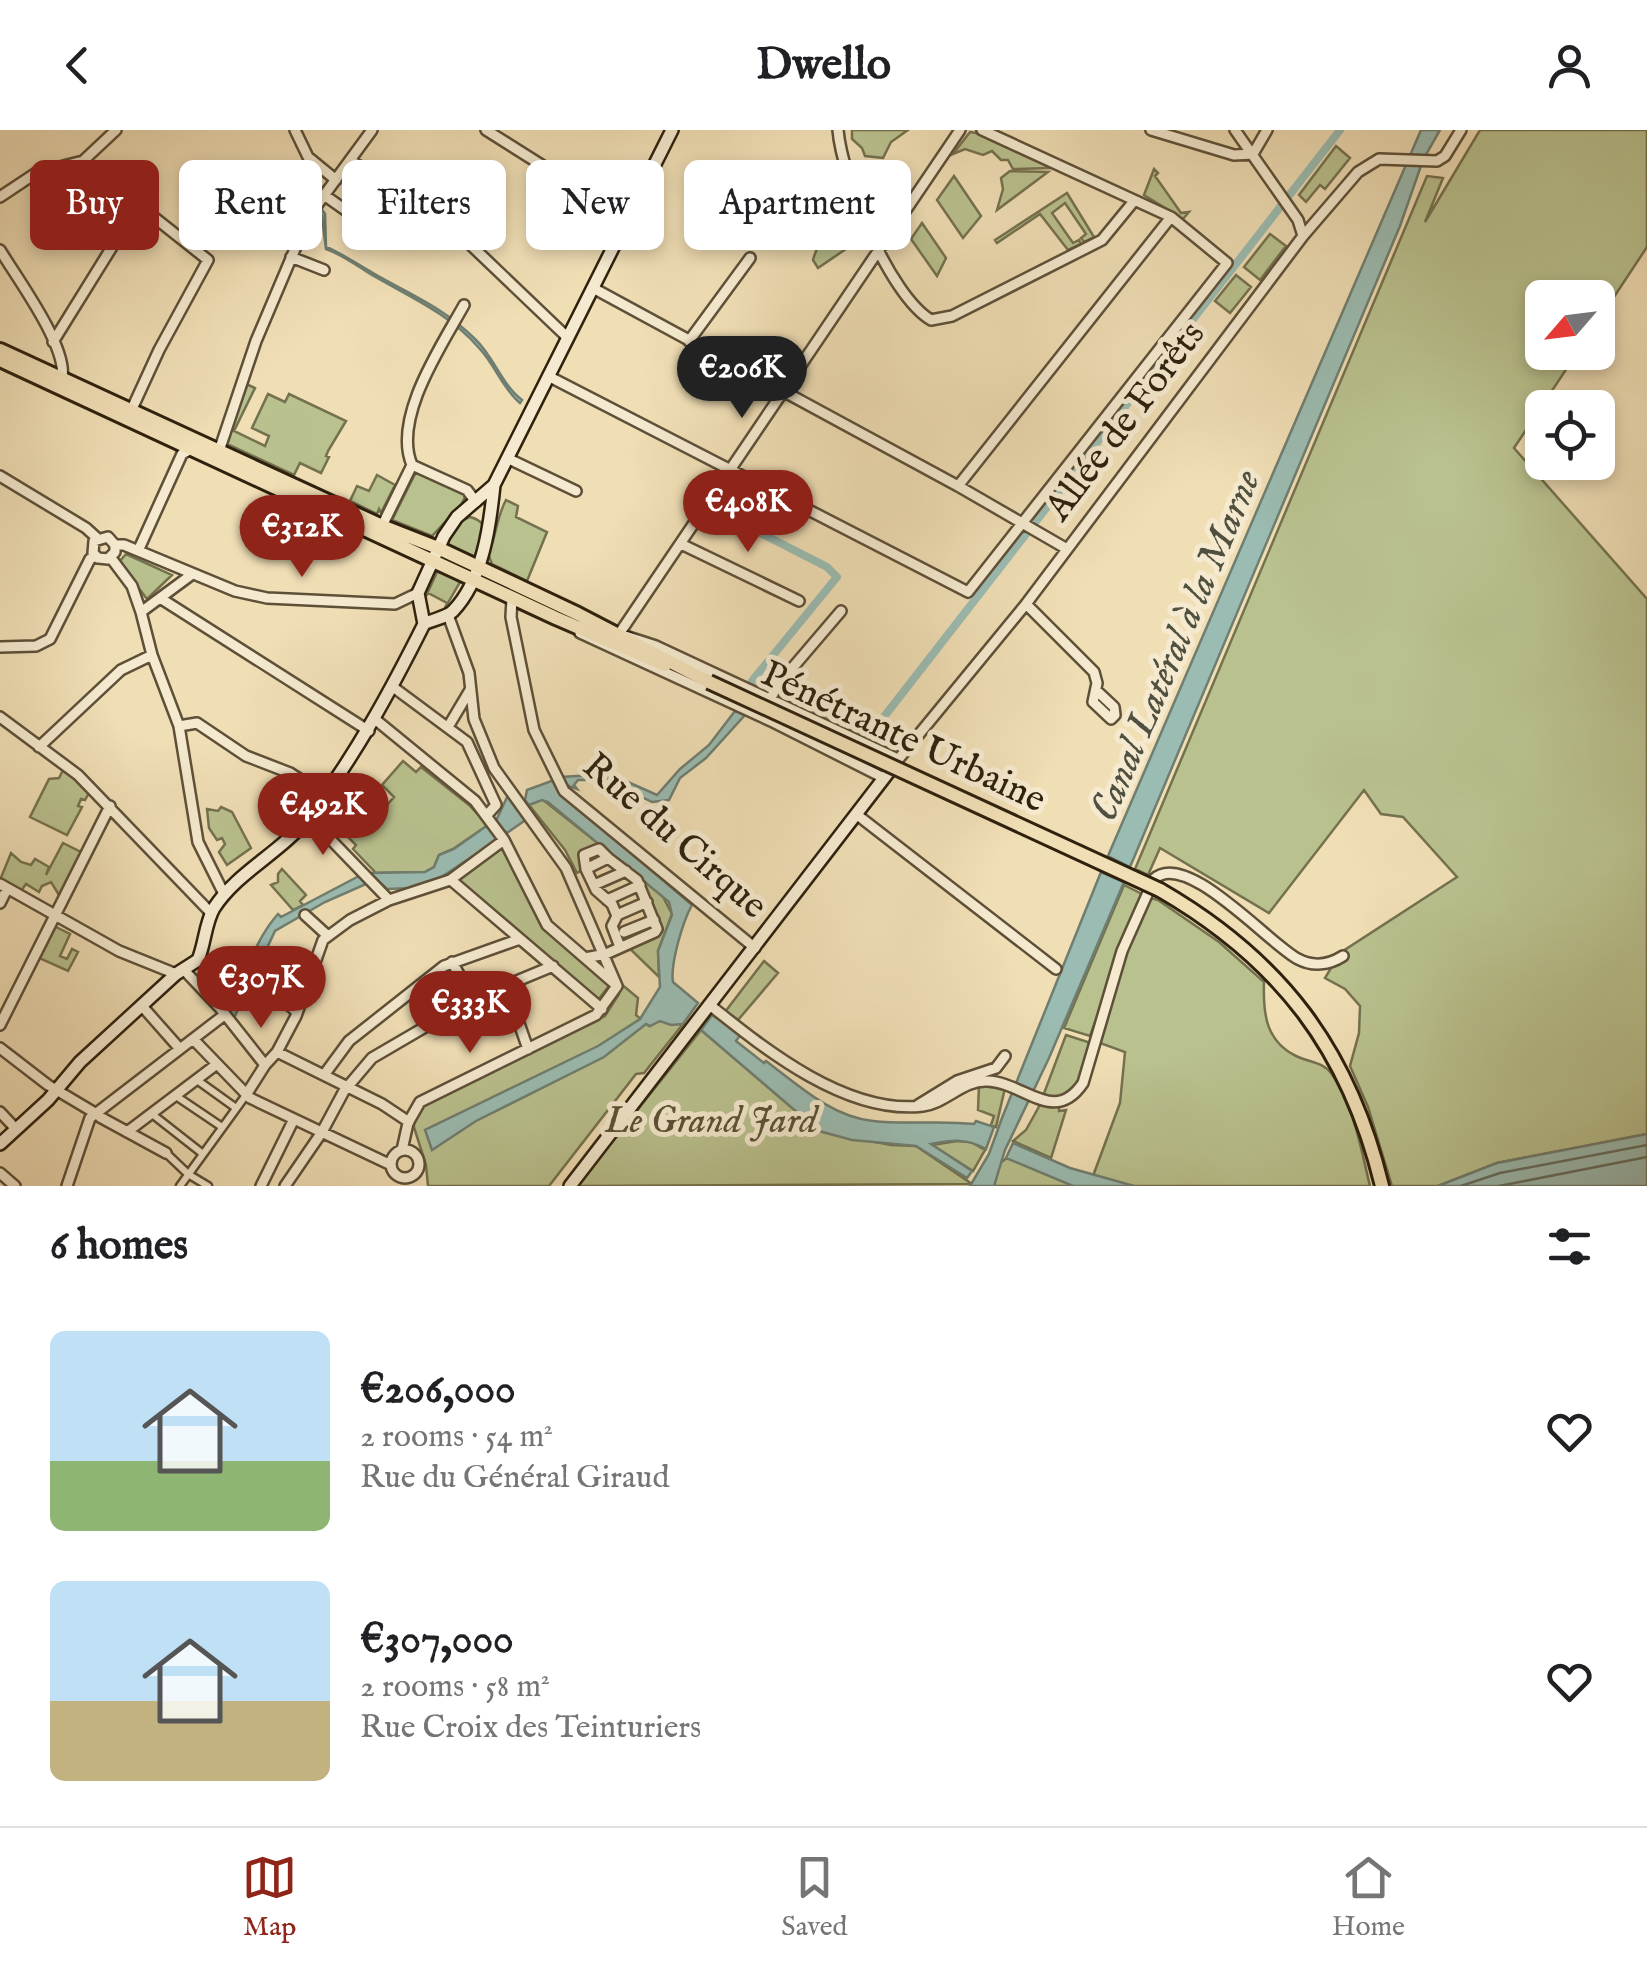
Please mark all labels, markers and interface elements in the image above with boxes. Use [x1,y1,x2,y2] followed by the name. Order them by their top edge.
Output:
[756,37,891,94] text: Dwello
[50,38,105,93] icon: back
[1542,38,1597,93] icon: person
[30,160,159,250] chip: Buy
[179,160,322,250] chip: Rent
[342,160,506,250] chip: Filters
[526,160,664,250] chip: New
[684,160,911,250] chip: Apartment
[1525,280,1615,370] north arrow
[1525,280,1615,480] map controls
[1035,313,1217,532] street label: Allée de Forêts
[672,336,812,421] pin: €206K
[699,348,785,389] text: €206K
[1525,390,1615,480] button: locate
[1080,462,1274,829] water label: Canal Latéral à la Marne
[678,470,818,555] pin: €408K
[705,482,791,523] text: €408K
[232,495,372,580] pin: €312K
[262,507,342,548] text: €312K
[753,651,1053,825] street label: Pénétrante Urbaine
[572,744,776,930] street label: Rue du Cirque
[253,773,393,858] pin: €492K
[280,785,366,826] text: €492K
[191,946,331,1031] pin: €307K
[219,958,303,999] text: €307K
[400,971,540,1056] pin: €333K
[431,983,509,1024] text: €333K
[604,1098,819,1146] park label: Le Grand Jard
[1542,1219,1597,1274] icon: filters
[50,1220,188,1273] text: 6 homes
[360,1364,516,1417] text: €206,000
[130,1371,250,1491] icon: home
[1542,1404,1597,1459] icon: heart
[360,1417,553,1458] text: 2 rooms · 54 m²
[360,1458,670,1499] text: Rue du Général Giraud
[360,1614,514,1667] text: €307,000
[130,1621,250,1741] icon: home
[1542,1654,1597,1709] icon: heart
[360,1667,550,1708] text: 2 rooms · 58 m²
[360,1708,701,1749] text: Rue Croix des Teinturiers
[242,1850,297,1945] tab: Map
[781,1850,848,1945] tab: Saved
[1332,1850,1405,1945] tab: Home

